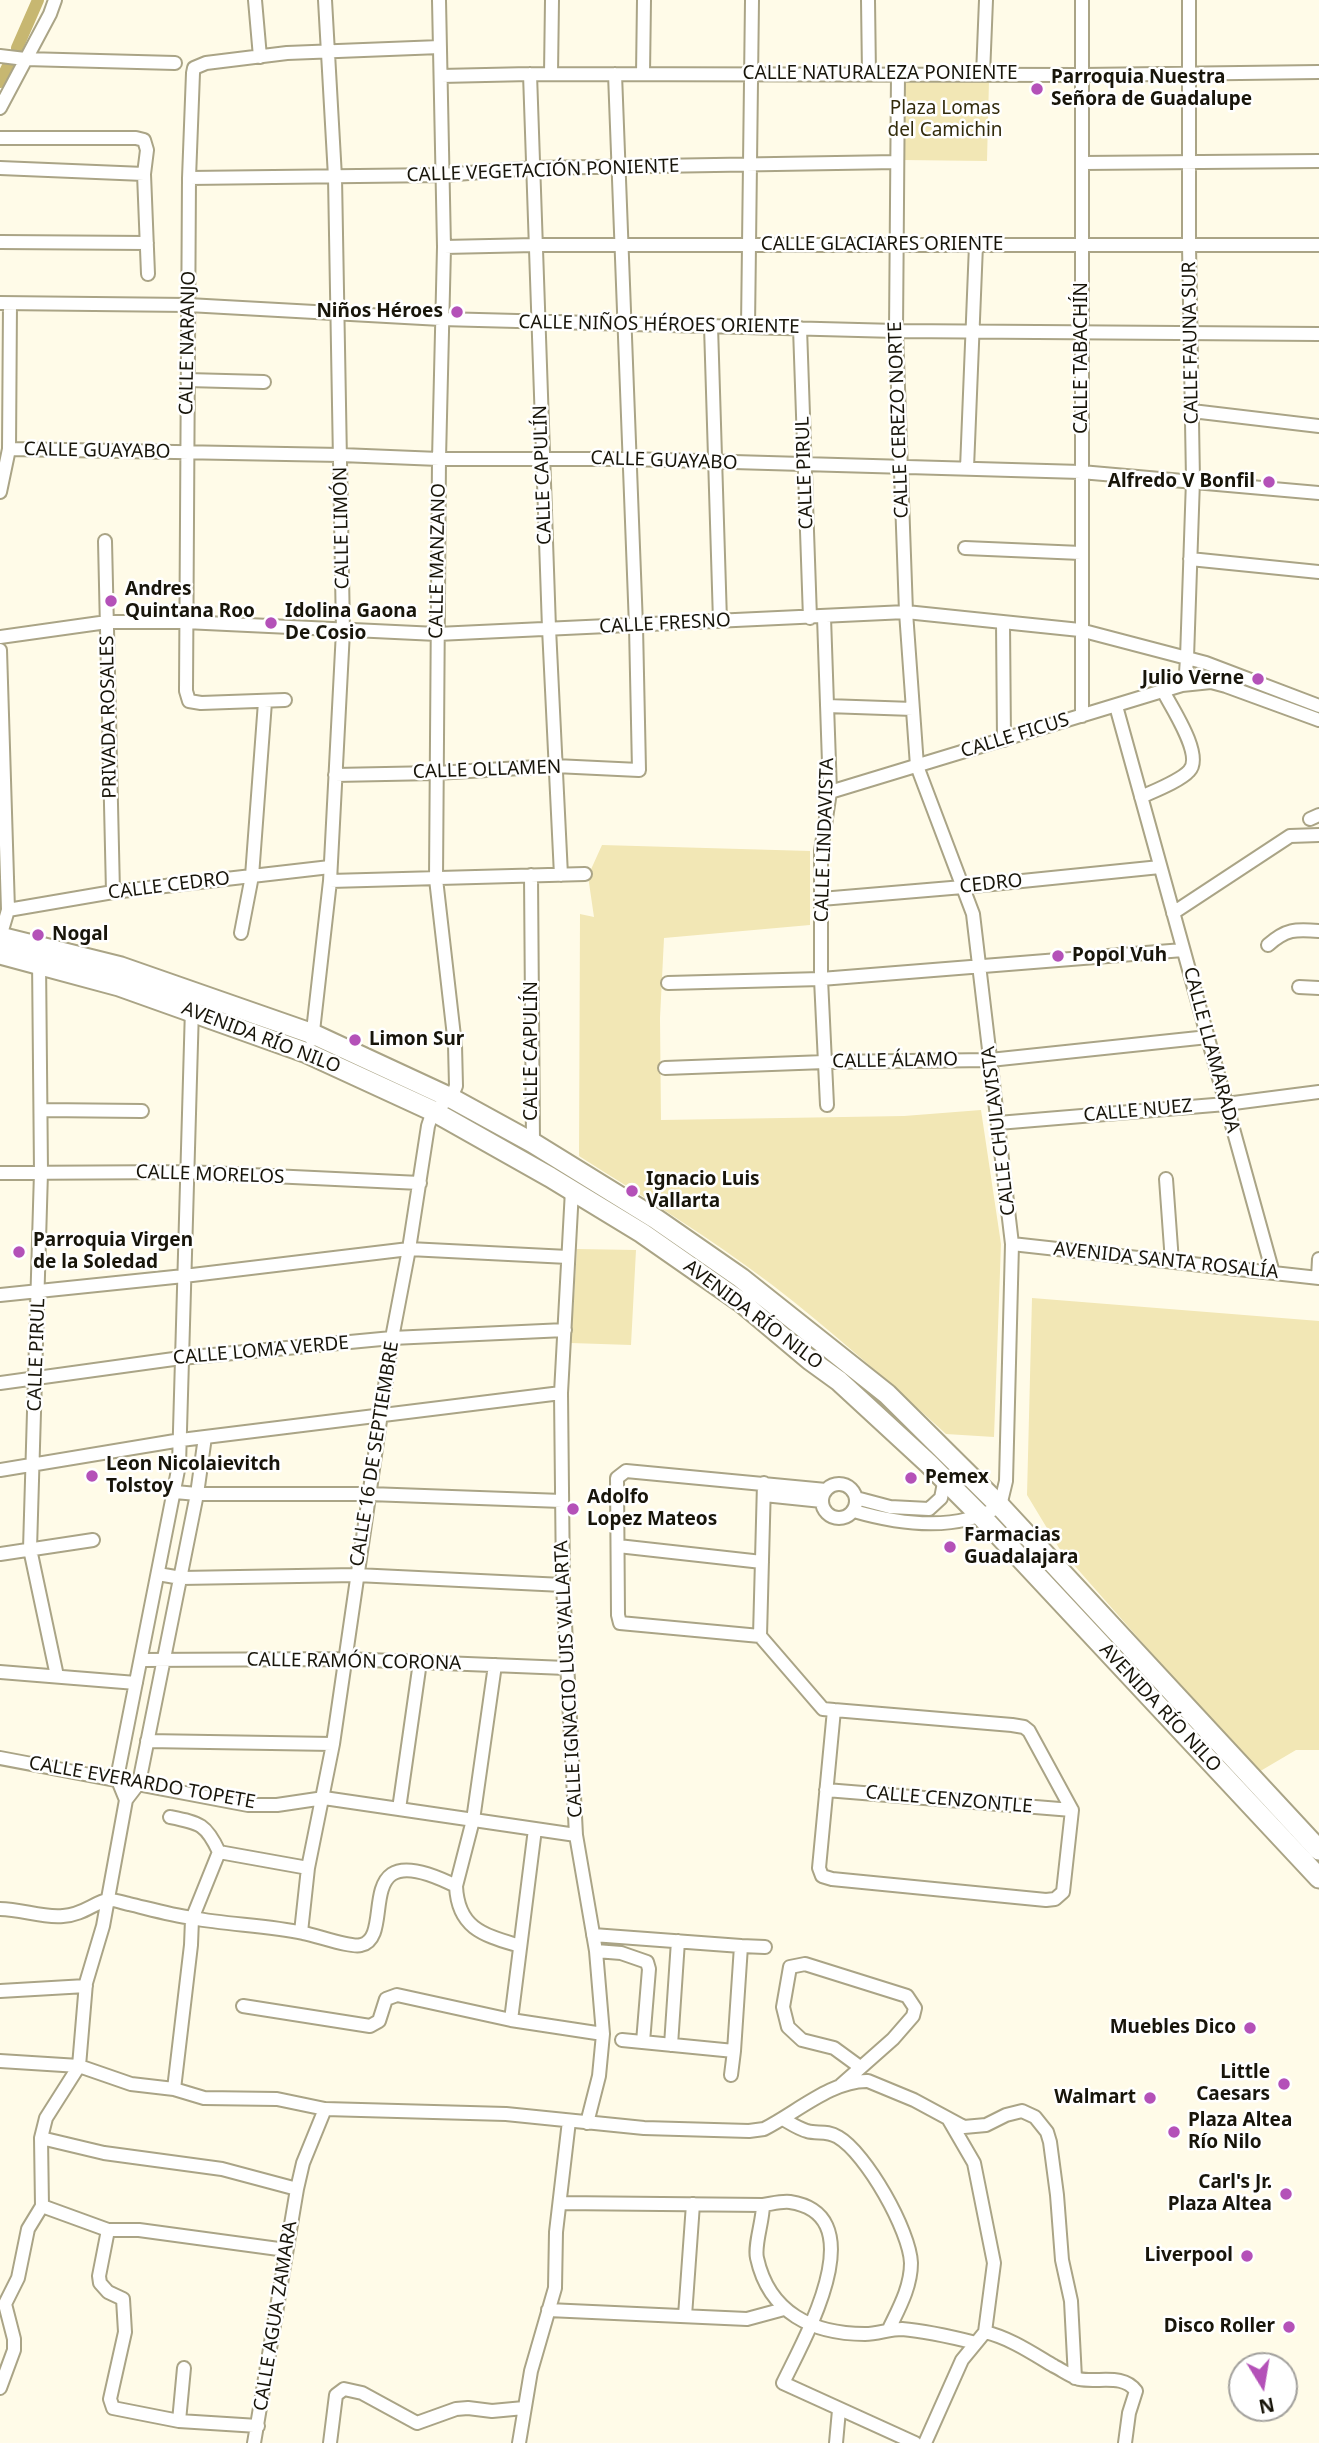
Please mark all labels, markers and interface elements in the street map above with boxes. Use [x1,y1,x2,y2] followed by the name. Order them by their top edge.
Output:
[742,63,1018,85] street label: CALLE NATURALEZA PONIENTE
[1051,67,1252,111] place label: Parroquia Nuestra Señora de Guadalupe
[1029,81,1045,97] marker: Parroquia Nuestra Señora de Guadalupe
[887,98,1003,142] park label: Plaza Lomas del Camichin
[406,155,680,187] street label: CALLE VEGETACIÓN PONIENTE
[761,234,1003,256] street label: CALLE GLACIARES ORIENTE
[1178,261,1204,425] street label: CALLE FAUNA SUR
[175,271,201,415] street label: CALLE NARANJO
[1071,282,1093,434] street label: CALLE TABACHÍN
[316,301,443,323] place label: Niños Héroes
[449,304,465,320] marker: Niños Héroes
[518,311,800,339] street label: CALLE NIÑOS HÉROES ORIENTE
[884,321,914,519] street label: CALLE CEREZO NORTE
[529,405,557,545] street label: CALLE CAPULÍN
[792,416,818,530] street label: CALLE PIRUL
[23,438,171,464] street label: CALLE GUAYABO
[590,447,738,475] street label: CALLE GUAYABO
[330,467,354,589] street label: CALLE LIMÓN
[1108,471,1255,493] place label: Alfredo V Bonfil
[1261,474,1277,490] marker: Alfredo V Bonfil
[425,483,451,639] street label: CALLE MANZANO
[125,579,255,623] place label: Andres Quintana Roo
[103,593,119,609] marker: Andres Quintana Roo
[285,601,417,645] place label: Idolina Gaona De Cosio
[599,609,731,639] street label: CALLE FRESNO
[263,615,279,631] marker: Idolina Gaona De Cosio
[96,635,122,799] street label: PRIVADA ROSALES
[1142,668,1244,690] place label: Julio Verne
[1250,671,1266,687] marker: Julio Verne
[958,709,1072,763] street label: CALLE FICUS
[412,756,562,784] street label: CALLE OLLAMEN
[811,757,839,923] street label: CALLE LINDAVISTA
[107,867,231,905] street label: CALLE CEDRO
[958,869,1024,899] street label: CEDRO
[52,924,108,946] place label: Nogal
[30,927,46,943] marker: Nogal
[1072,945,1167,967] place label: Popol Vuh
[1050,948,1066,964] marker: Popol Vuh
[1178,965,1244,1135] street label: CALLE LLAMARADA
[521,981,543,1121] street label: CALLE CAPULÍN
[178,997,344,1079] street label: AVENIDA RÍO NILO
[369,1029,464,1051] place label: Limon Sur
[347,1032,363,1048] marker: Limon Sur
[977,1045,1021,1217] street label: CALLE CHULAVISTA
[832,1049,958,1073] street label: CALLE ÁLAMO
[1083,1095,1193,1127] street label: CALLE NUEZ
[135,1161,285,1189] street label: CALLE MORELOS
[646,1169,760,1213] place label: Ignacio Luis Vallarta
[624,1183,640,1199] marker: Ignacio Luis Vallarta
[33,1230,193,1274] place label: Parroquia Virgen de la Soledad
[1052,1238,1280,1284] street label: AVENIDA SANTA ROSALÍA
[11,1244,27,1260] marker: Parroquia Virgen de la Soledad
[679,1255,827,1375] street label: AVENIDA RÍO NILO
[24,1298,50,1412] street label: CALLE PIRUL
[172,1332,350,1370] street label: CALLE LOMA VERDE
[346,1340,404,1568] street label: CALLE 16 DE SEPTIEMBRE
[106,1454,281,1498] place label: Leon Nicolaievitch Tolstoy
[925,1467,989,1489] place label: Pemex
[84,1468,100,1484] marker: Leon Nicolaievitch Tolstoy
[903,1470,919,1486] marker: Pemex
[587,1487,717,1531] place label: Adolfo Lopez Mateos
[565,1501,581,1517] marker: Adolfo Lopez Mateos
[964,1525,1078,1569] place label: Farmacias Guadalajara
[942,1539,958,1555] marker: Farmacias Guadalajara
[550,1540,588,1818] street label: CALLE IGNACIO LUIS VALLARTA
[1094,1639,1226,1777] street label: AVENIDA RÍO NILO
[246,1649,462,1675] street label: CALLE RAMÓN CORONA
[27,1752,257,1814] street label: CALLE EVERARDO TOPETE
[865,1781,1033,1819] street label: CALLE CENZONTLE
[1110,2017,1236,2039] place label: Muebles Dico
[1242,2020,1258,2036] marker: Muebles Dico
[1196,2062,1270,2106] place label: Little Caesars
[1276,2076,1292,2092] marker: Little Caesars
[1054,2087,1136,2109] place label: Walmart
[1142,2090,1158,2106] marker: Walmart
[1188,2110,1292,2154] place label: Plaza Altea Río Nilo
[1166,2124,1182,2140] marker: Plaza Altea Río Nilo
[1168,2172,1272,2216] place label: Carl's Jr. Plaza Altea
[1278,2186,1294,2202] marker: Carl's Jr. Plaza Altea
[250,2219,302,2413] street label: CALLE AGUA ZAMARA
[1145,2245,1233,2267] place label: Liverpool
[1239,2248,1255,2264] marker: Liverpool
[1164,2316,1275,2338] place label: Disco Roller
[1281,2319,1297,2335] marker: Disco Roller
[1228,2352,1298,2422] north arrow
[1257,2391,1277,2420] text: N

